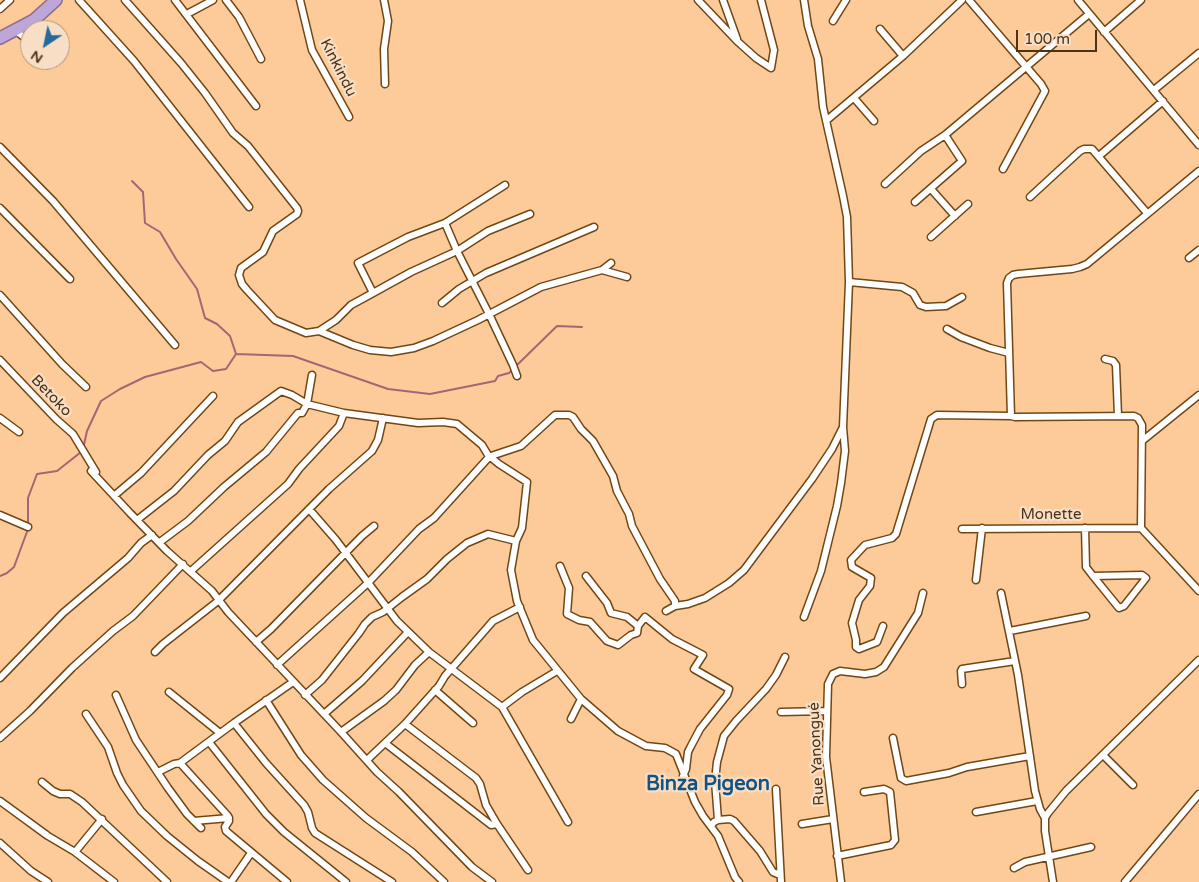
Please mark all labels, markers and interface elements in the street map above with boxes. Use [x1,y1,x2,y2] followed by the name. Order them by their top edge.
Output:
[20,20,70,70] north arrow
[1019,20,1100,52] scale bar
[1024,30,1070,48] text: 100 m
[316,36,360,100] street label: Kinkindu
[27,47,46,67] text: N
[27,372,75,420] street label: Betoko
[1021,506,1081,524] street label: Monette
[805,702,829,806] street label: Rue Yanongué
[646,773,770,797] district label: Binza Pigeon

